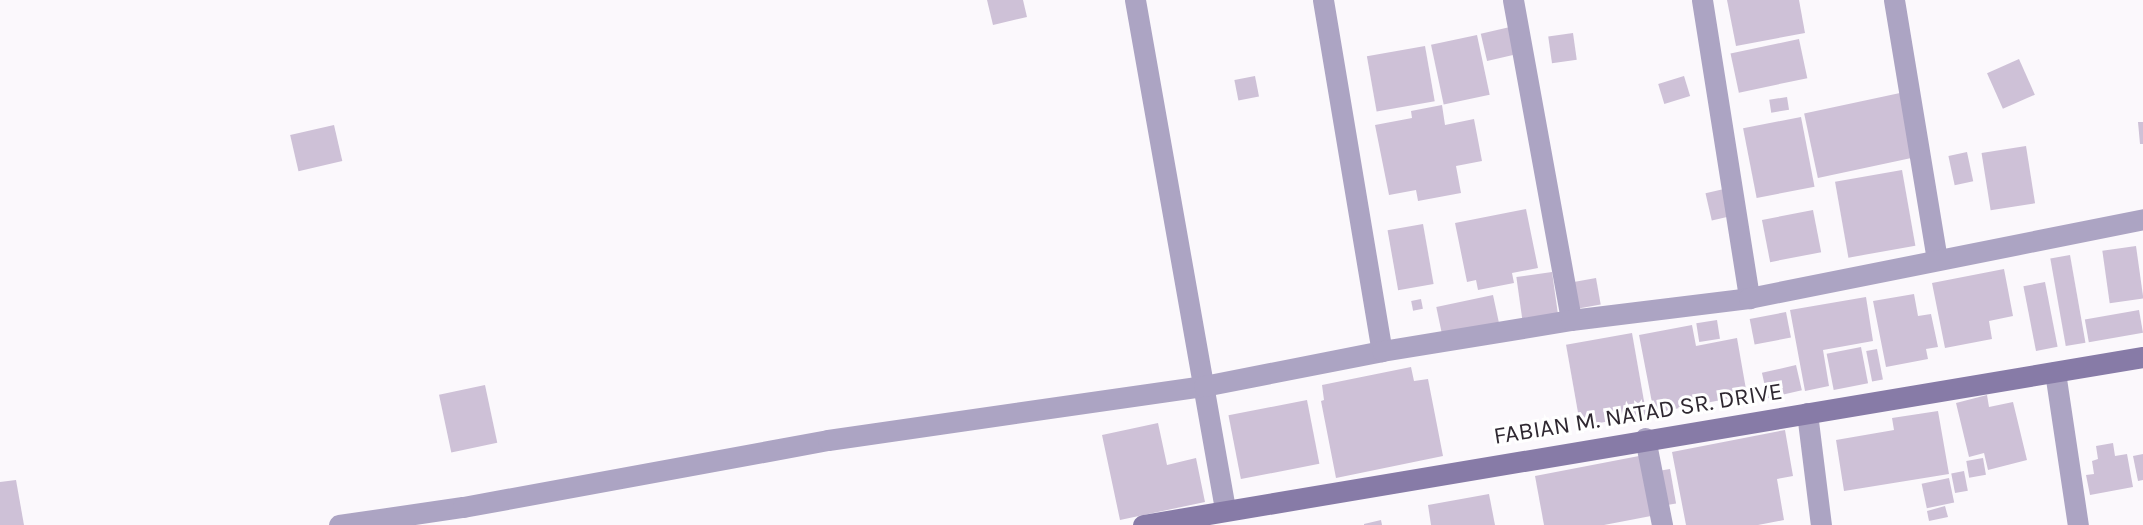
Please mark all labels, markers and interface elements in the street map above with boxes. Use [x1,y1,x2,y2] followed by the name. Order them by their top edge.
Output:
[1492,377,1784,451] street label: FABIAN M. NATAD SR. DRIVE

